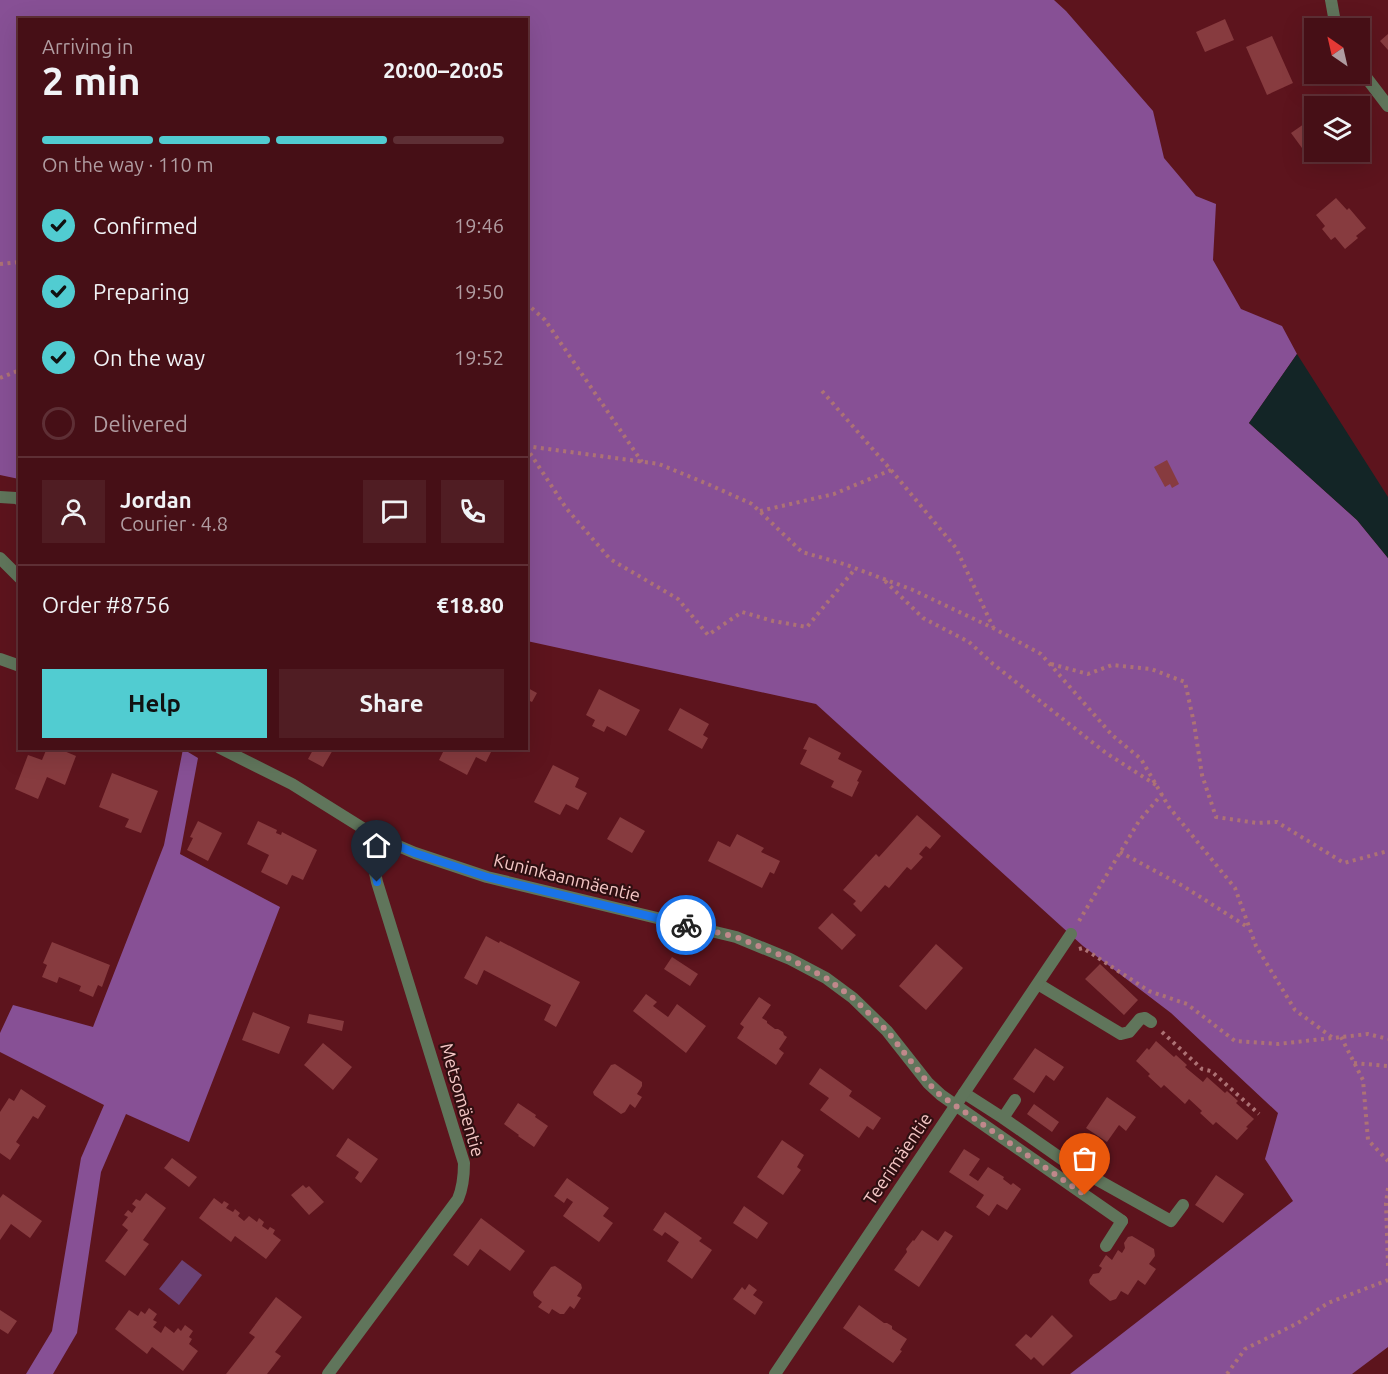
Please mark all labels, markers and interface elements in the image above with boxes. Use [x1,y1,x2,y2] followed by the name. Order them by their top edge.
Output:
[1304,18,1370,84] north arrow
[1304,18,1370,162] map controls
[42,35,133,58] text: Arriving in
[383,57,504,82] text: 20:00–20:05
[42,59,141,102] text: 2 min
[1304,96,1370,162] button: layers
[42,153,214,176] text: On the way · 110 m
[42,209,75,242] icon: check
[93,213,198,238] text: Confirmed
[454,214,504,237] text: 19:46
[42,275,75,308] icon: check
[93,279,190,304] text: Preparing
[454,280,504,303] text: 19:50
[42,341,75,374] icon: check
[93,345,205,370] text: On the way
[454,346,504,369] text: 19:52
[93,411,188,436] text: Delivered
[42,480,105,543] button: person
[363,480,426,543] button: chat
[441,480,504,543] button: phone
[120,487,192,512] text: Jordan
[120,512,228,535] text: Courier · 4.8
[42,592,170,617] text: Order #8756
[437,592,504,617] text: €18.80
[42,669,267,738] button: Help
[279,669,504,738] button: Share
[351,820,402,882] pin
[360,829,393,862] icon: home
[492,849,643,905] street label: Kuninkaanmäentie
[656,895,716,955] courier
[670,909,703,942] icon: bike
[437,1041,489,1159] street label: Metsomäentie
[859,1109,935,1208] street label: Teerimäentie
[1059,1133,1110,1195] pin
[1068,1142,1101,1175] icon: bag

